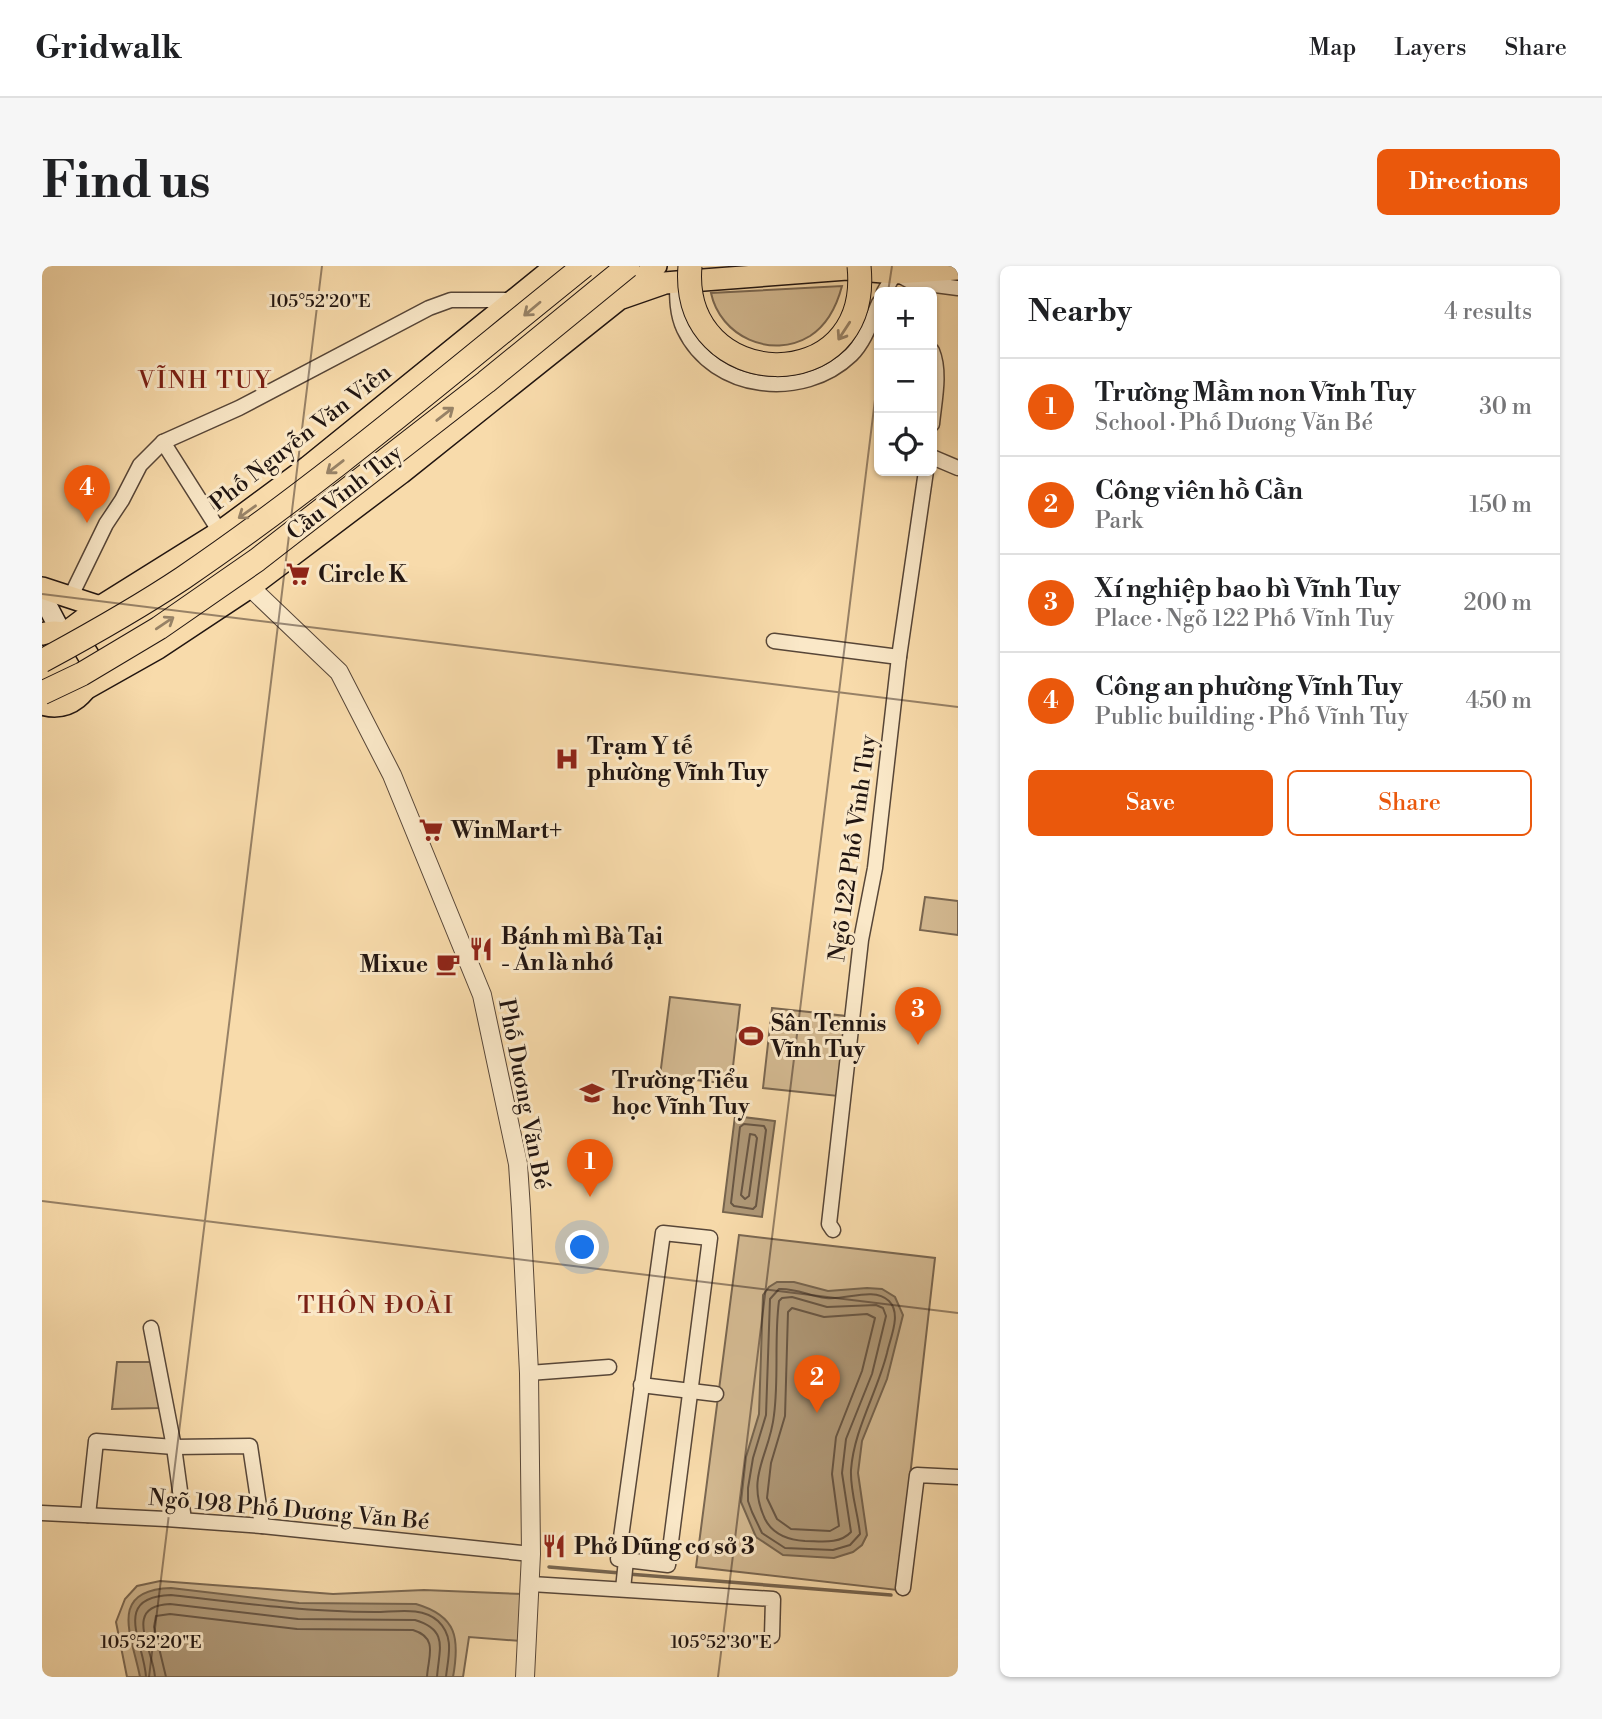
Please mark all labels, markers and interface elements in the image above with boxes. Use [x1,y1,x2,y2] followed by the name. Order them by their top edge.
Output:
[35,28,182,69] text: Gridwalk
[1309,33,1356,63] text: Map
[1394,33,1466,63] text: Layers
[1504,33,1567,63] text: Share
[1377,149,1560,215] button: Directions
[42,152,211,213] text: Find us
[874,287,937,476] map controls
[874,287,937,350] button: +
[269,290,371,313] text: 105°52'20"E
[1028,293,1132,331] text: Nearby
[1444,298,1532,326] text: 4 results
[523,301,541,317] one-way arrow
[837,320,851,340] one-way arrow
[874,350,937,413] button: −
[204,358,397,517] street label: Phố Nguyễn Văn Viên
[137,365,272,396] district label: VĨNH TUY
[1095,377,1416,409] text: Trường Mầm non Vĩnh Tuy
[1045,393,1057,421] text: 1
[1479,393,1532,421] text: 30 m
[436,406,454,421] one-way arrow
[1095,409,1373,437] text: School · Phố Dương Văn Bé
[874,413,937,476] button: locate
[281,439,409,547] street label: Cầu Vĩnh Tuy
[327,460,345,475] one-way arrow
[64,465,110,523] pin: 4
[1095,475,1303,507] text: Công viên hồ Cần
[1044,491,1058,519] text: 2
[1469,491,1532,519] text: 150 m
[238,505,257,519] one-way arrow
[1095,507,1143,535] text: Park
[284,560,312,588] supermarket icon: Circle K
[318,561,408,589] place label: Circle K
[1095,573,1401,605] text: Xí nghiệp bao bì Vĩnh Tuy
[1044,589,1058,617] text: 3
[1464,589,1532,617] text: 200 m
[1095,605,1394,633] text: Place · Ngõ 122 Phố Vĩnh Tuy
[155,616,174,631] one-way arrow
[1095,671,1403,703] text: Công an phường Vĩnh Tuy
[1043,687,1059,715] text: 4
[1466,687,1532,715] text: 450 m
[1095,703,1409,731] text: Public building · Phố Vĩnh Tuy
[823,732,883,963] street label: Ngõ 122 Phố Vĩnh Tuy
[587,733,769,787] place label: Trạm Y tế phường Vĩnh Tuy
[553,745,581,773] hospital icon: Trạm Y tế phường Vĩnh Tuy
[1028,770,1273,836] button: Save
[1287,770,1532,836] button: Share
[417,816,445,844] supermarket icon: WinMart+
[450,817,562,845] place label: WinMart+
[501,923,663,977] place label: Bánh mì Bà Tại - Ăn là nhớ
[467,935,495,963] restaurant icon: Bánh mì Bà Tại - Ăn là nhớ
[434,950,462,978] cafe icon: Mixue
[360,951,428,979] place label: Mixue
[895,987,941,1045] pin: 3
[492,996,556,1192] street label: Phố Dương Văn Bé
[770,1010,887,1064] place label: Sân Tennis Vĩnh Tuy
[737,1022,765,1050] sports icon: Sân Tennis Vĩnh Tuy
[612,1067,750,1121] place label: Trường Tiểu học Vĩnh Tuy
[578,1079,606,1107] school or university icon: Trường Tiểu học Vĩnh Tuy
[567,1139,613,1197] pin: 1
[565,1230,599,1264] your location
[297,1289,455,1321] district label: THÔN ĐOÀI
[794,1355,840,1413] pin: 2
[147,1484,431,1536] street label: Ngõ 198 Phố Dương Văn Bé
[540,1532,568,1560] restaurant icon: Phở Dũng cơ sở 3
[574,1533,755,1561] place label: Phở Dũng cơ sở 3
[100,1631,202,1654] text: 105°52'20"E
[670,1631,772,1654] text: 105°52'30"E

